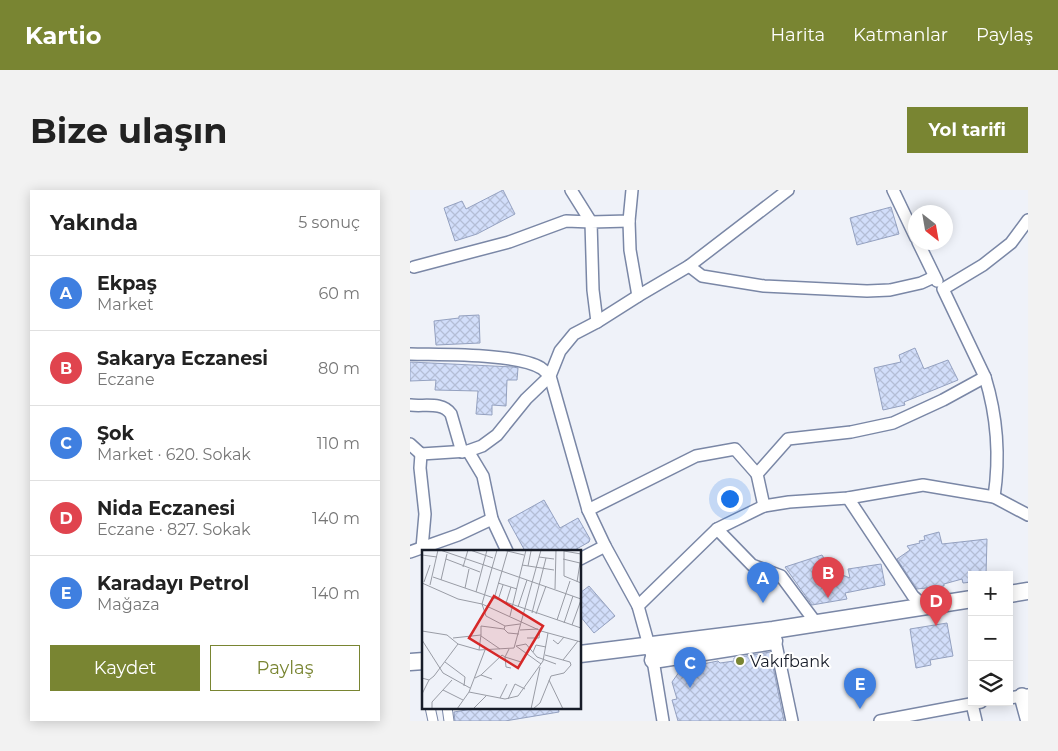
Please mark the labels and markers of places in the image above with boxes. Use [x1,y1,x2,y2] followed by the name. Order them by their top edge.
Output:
[812,557,844,598] pin: B
[747,562,779,603] pin: A
[920,585,952,626] pin: D
[674,647,706,688] pin: C
[750,652,830,671] place label: Vakıfbank
[734,655,746,667] marker: Vakıfbank
[844,668,876,709] pin: E

